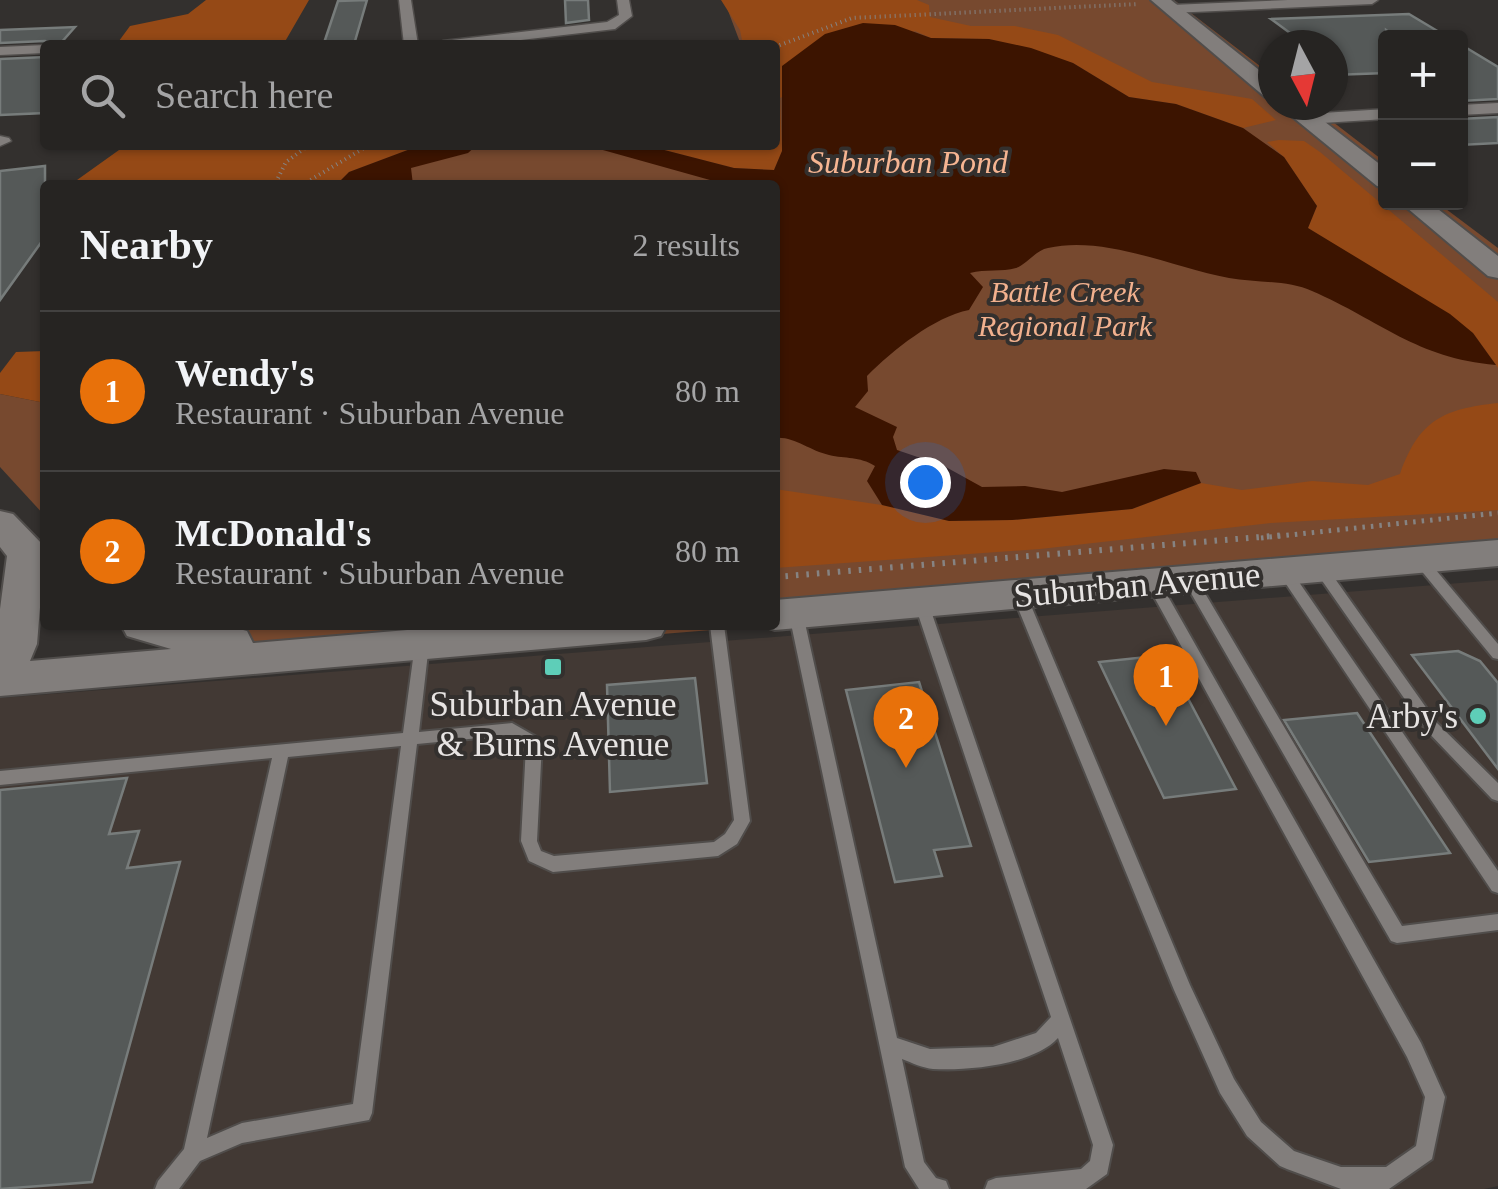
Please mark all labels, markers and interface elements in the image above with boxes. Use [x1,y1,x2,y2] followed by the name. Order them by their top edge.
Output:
[1258,30,1348,120] north arrow
[1378,30,1468,210] map controls
[1378,30,1468,120] button: +
[40,40,780,150] search box
[75,68,130,123] icon: search
[155,74,333,116] text: Search here
[1378,120,1468,210] button: −
[808,144,1009,180] water label: Suburban Pond
[80,222,213,268] text: Nearby
[632,227,740,263] text: 2 results
[977,275,1153,342] park label: Battle Creek Regional Park
[175,352,314,394] text: Wendy's
[105,373,121,409] text: 1
[675,373,740,409] text: 80 m
[175,395,565,431] text: Restaurant · Suburban Avenue
[900,457,951,508] your location
[175,512,371,554] text: McDonald's
[105,533,121,569] text: 2
[675,533,740,569] text: 80 m
[175,555,565,591] text: Restaurant · Suburban Avenue
[1012,555,1262,615] street label: Suburban Avenue
[1134,644,1198,726] pin: 1
[542,656,564,678] marker: Suburban Avenue & Burns Avenue
[429,685,677,764] place label: Suburban Avenue & Burns Avenue
[874,686,938,768] pin: 2
[1366,697,1458,736] place label: Arby's
[1467,705,1489,727] marker: Arby's

